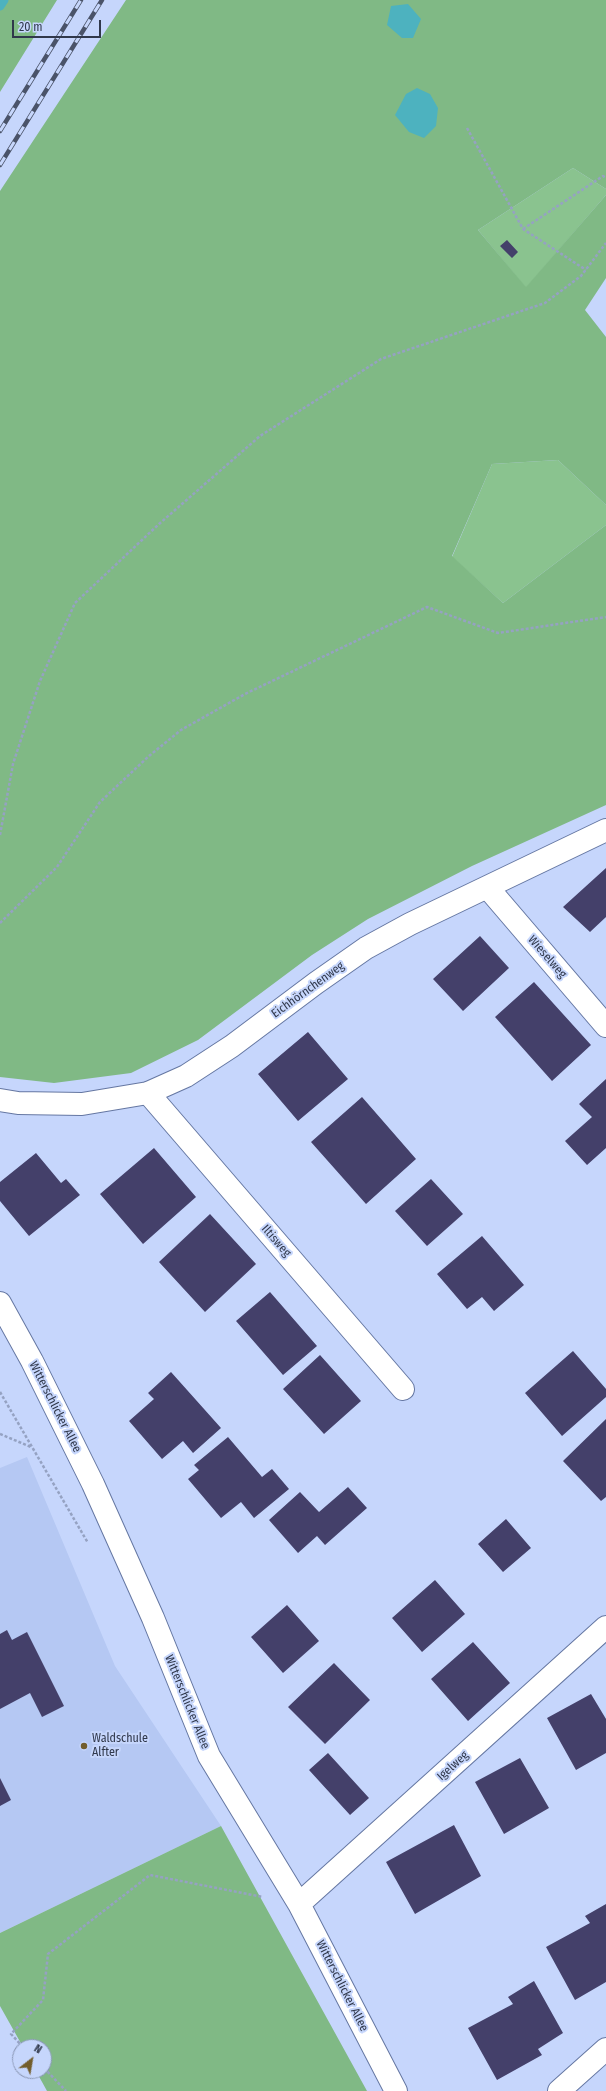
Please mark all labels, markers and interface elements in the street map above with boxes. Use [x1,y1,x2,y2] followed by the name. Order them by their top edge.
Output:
[14,12,103,38] scale bar
[19,20,43,34] text: 20 m
[525,933,569,981] street label: Wieselweg
[269,959,347,1021] street label: Eichhörnchenweg
[258,1222,294,1260] street label: Iltisweg
[26,1359,84,1455] street label: Witterschlicker Allee
[162,1653,212,1751] street label: Witterschlicker Allee
[92,1732,148,1760] place label: Waldschule Alfter
[79,1741,89,1751] marker: Waldschule Alfter
[434,1748,472,1784] street label: Igelweg
[313,1938,371,2034] street label: Witterschlicker Allee
[12,2039,52,2079] north arrow
[32,2042,44,2056] text: N

